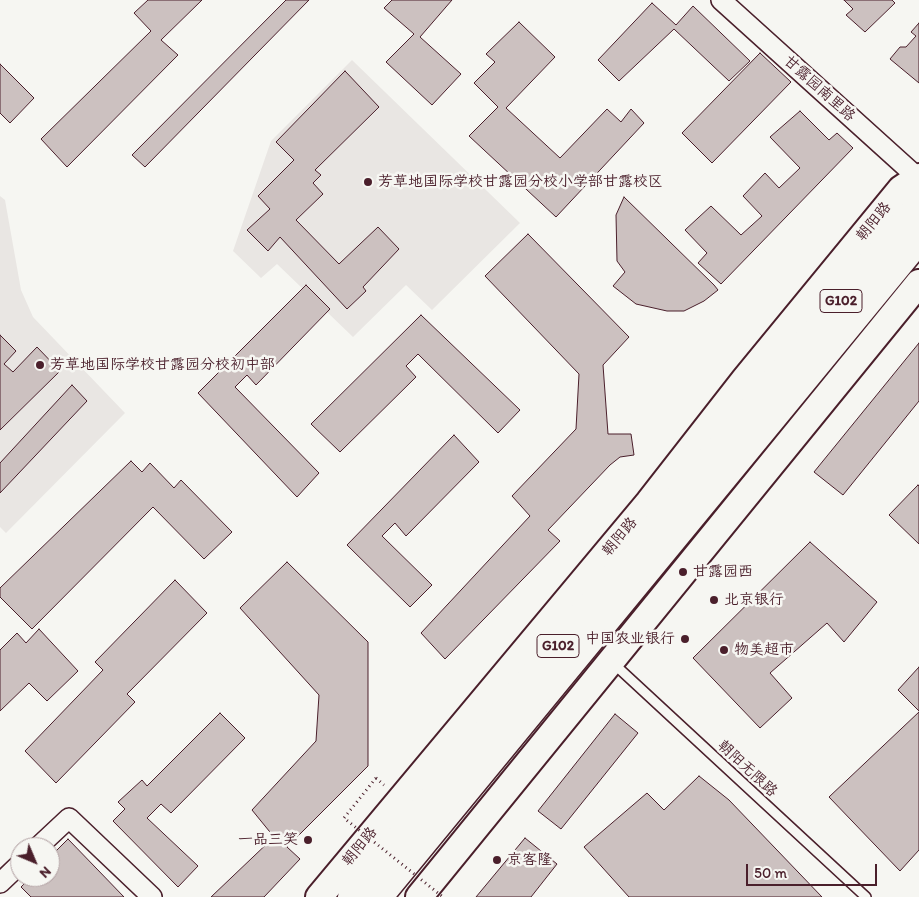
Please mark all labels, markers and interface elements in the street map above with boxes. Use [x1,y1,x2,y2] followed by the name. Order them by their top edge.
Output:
[780,52,858,126] street label: 甘露园南里路
[378,173,663,191] place label: 芳草地国际学校甘露园分校小学部甘露校区
[362,176,374,188] marker: 芳草地国际学校甘露园分校小学部甘露校区
[853,199,895,245] street label: 朝阳路
[820,290,862,312] road number: G102
[50,356,275,374] place label: 芳草地国际学校甘露园分校初中部
[34,359,46,371] marker: 芳草地国际学校甘露园分校初中部
[599,514,641,560] street label: 朝阳路
[693,563,753,581] place label: 甘露园西
[677,566,689,578] marker: 甘露园西
[724,591,784,609] place label: 北京银行
[708,594,720,606] marker: 北京银行
[585,630,675,648] place label: 中国农业银行
[679,633,691,645] marker: 中国农业银行
[537,634,579,658] road number: G102
[734,641,794,659] place label: 物美超市
[718,644,730,656] marker: 物美超市
[713,737,781,801] street label: 朝阳无限路
[339,824,381,870] street label: 朝阳路
[238,831,298,849] place label: 一品三笑
[302,834,314,846] marker: 一品三笑
[10,837,60,887] north arrow
[507,851,552,869] place label: 京客隆
[491,854,503,866] marker: 京客隆
[749,854,880,886] scale bar
[36,863,55,882] text: N
[754,864,787,882] text: 50 m

